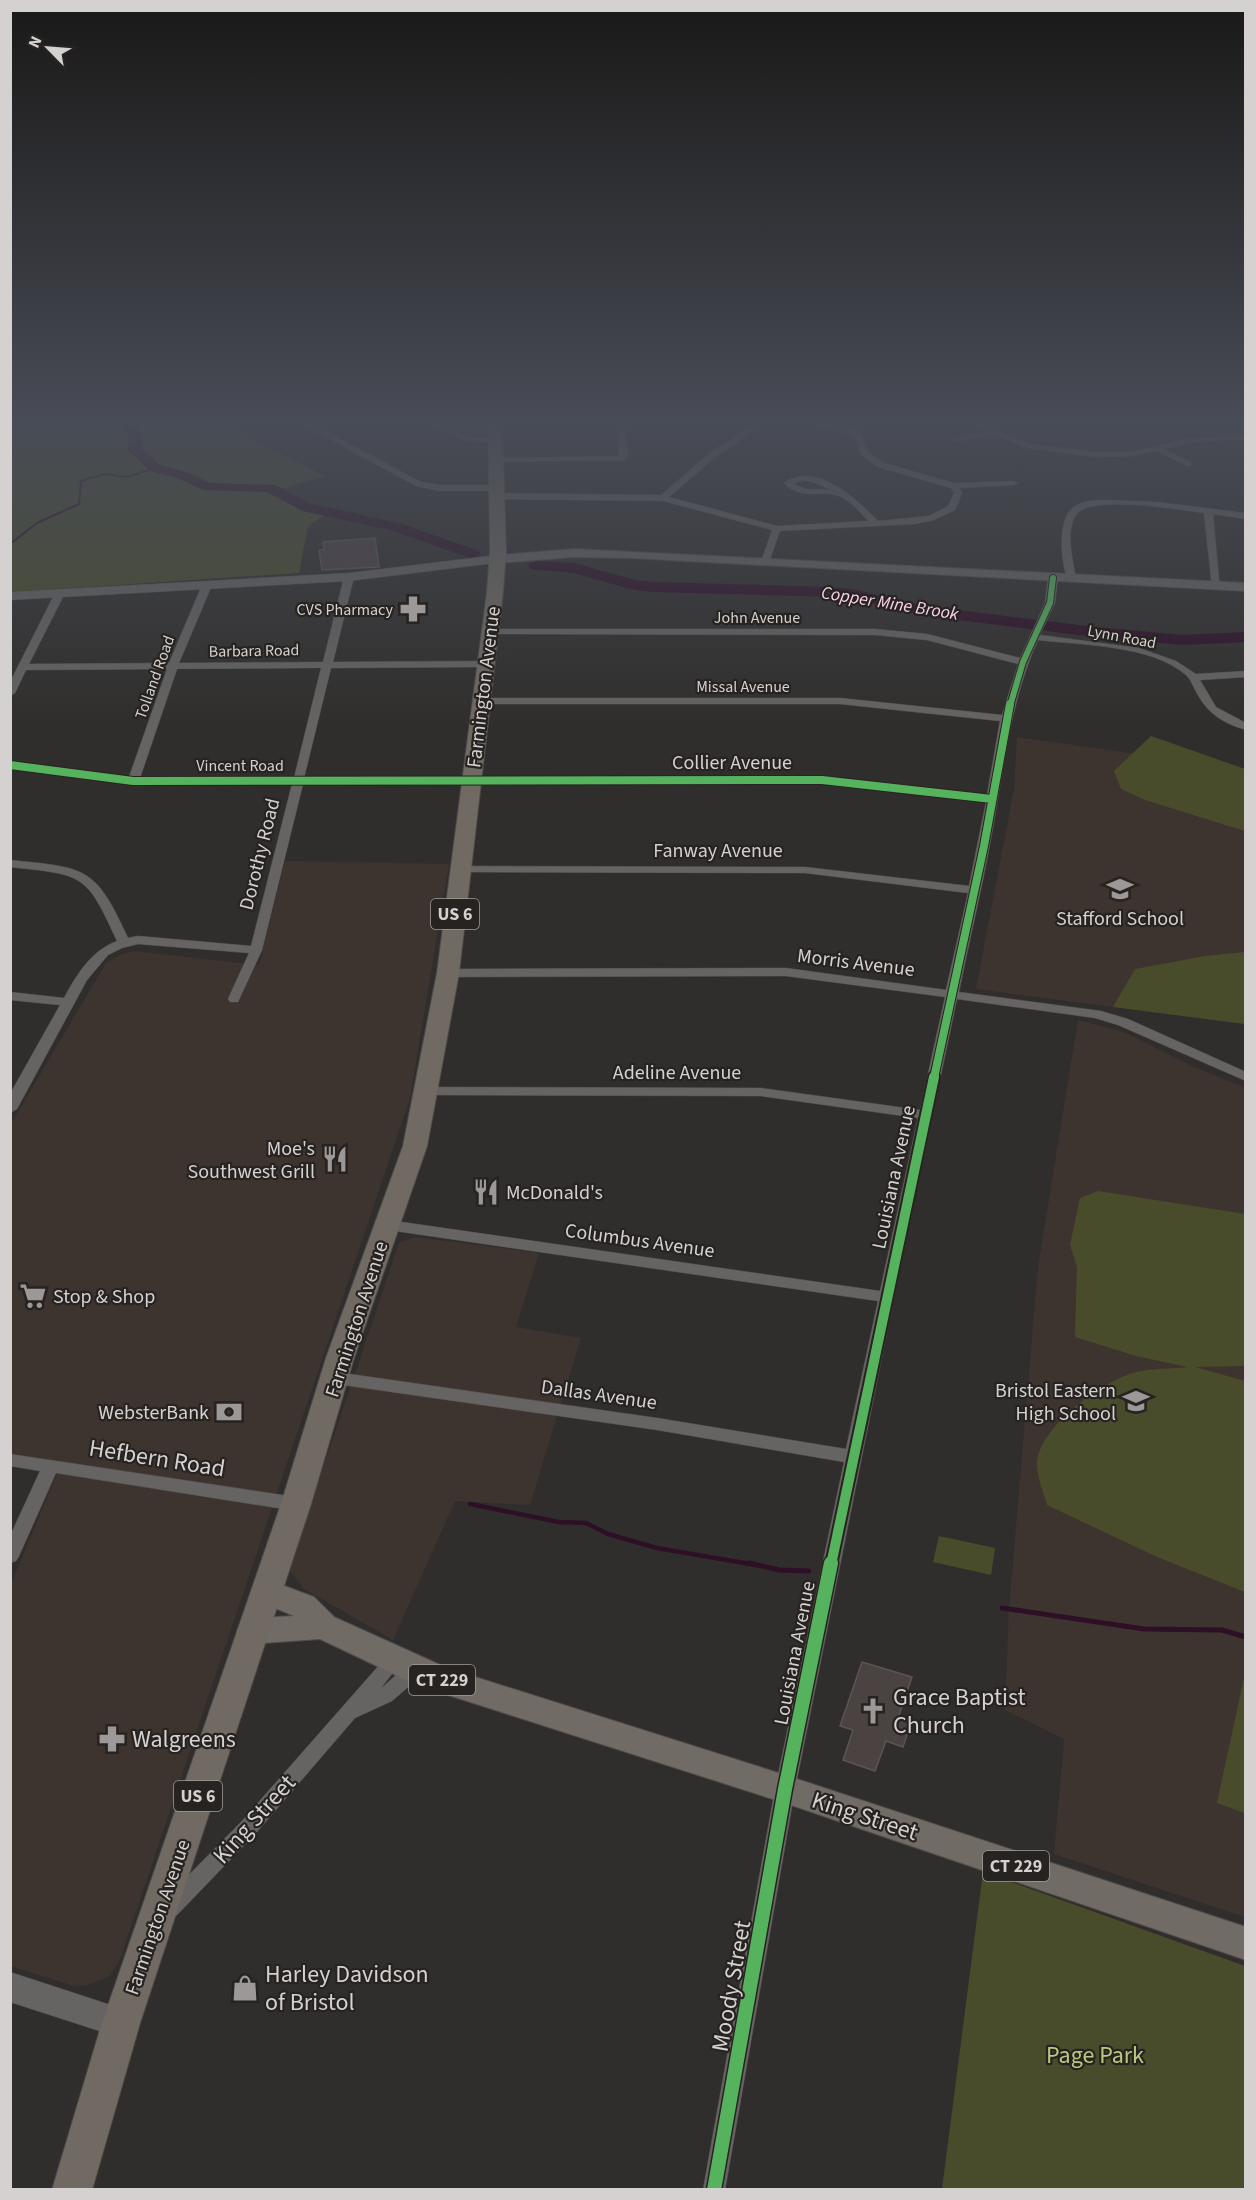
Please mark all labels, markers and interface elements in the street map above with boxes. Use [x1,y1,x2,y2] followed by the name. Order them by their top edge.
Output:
[18,18,78,78] north arrow
[23,33,48,52] text: N
[819,580,961,627] water label: Copper Mine Brook
[398,594,428,624] pharmacy icon: CVS Pharmacy
[297,599,394,621] place label: CVS Pharmacy
[460,605,508,770] street label: Farmington Avenue
[714,607,800,629] street label: John Avenue
[1085,620,1158,654] street label: Lynn Road
[130,632,180,722] street label: Tolland Road
[209,639,299,663] street label: Barbara Road
[696,676,790,698] street label: Missal Avenue
[672,749,792,777] street label: Collier Avenue
[196,755,284,777] street label: Vincent Road
[233,795,287,913] street label: Dorothy Road
[653,837,783,865] street label: Fanway Avenue
[1105,874,1135,904] school or university icon: Stafford School
[431,899,479,929] road number: US 6
[1056,905,1184,933] place label: Stafford School
[796,942,916,984] street label: Morris Avenue
[613,1059,741,1087] street label: Adeline Avenue
[865,1103,923,1252] street label: Louisiana Avenue
[188,1135,315,1186] place label: Moe's Southwest Grill
[320,1144,350,1174] restaurant icon: Moe's Southwest Grill
[471,1177,501,1207] restaurant icon: McDonald's
[506,1179,603,1207] place label: McDonald's
[563,1217,717,1265] street label: Columbus Avenue
[319,1238,395,1401] street label: Farmington Avenue
[18,1281,48,1311] supermarket icon: Stop & Shop
[53,1283,155,1311] place label: Stop & Shop
[539,1373,659,1417] street label: Dallas Avenue
[995,1377,1116,1428] place label: Bristol Eastern High School
[1121,1386,1151,1416] school or university icon: Bristol Eastern High School
[214,1397,244,1427] bank icon: WebsterBank
[98,1399,209,1427] place label: WebsterBank
[86,1430,228,1487] street label: Hefbern Road
[767,1579,823,1728] street label: Louisiana Avenue
[409,1665,475,1695] road number: CT 229
[893,1680,1026,1743] place label: Grace Baptist Church
[858,1696,888,1726] church icon: Grace Baptist Church
[132,1722,236,1757] place label: Walgreens
[97,1724,127,1754] pharmacy icon: Walgreens
[205,1767,304,1872] street label: King Street
[174,1781,222,1811] road number: US 6
[807,1783,923,1850] street label: King Street
[118,1836,198,1999] street label: Farmington Avenue
[983,1851,1049,1881] road number: CT 229
[703,1918,760,2055] street label: Moody Street
[265,1957,429,2020] place label: Harley Davidson of Bristol
[230,1973,260,2003] shop icon: Harley Davidson of Bristol
[1046,2038,1144,2073] park label: Page Park

